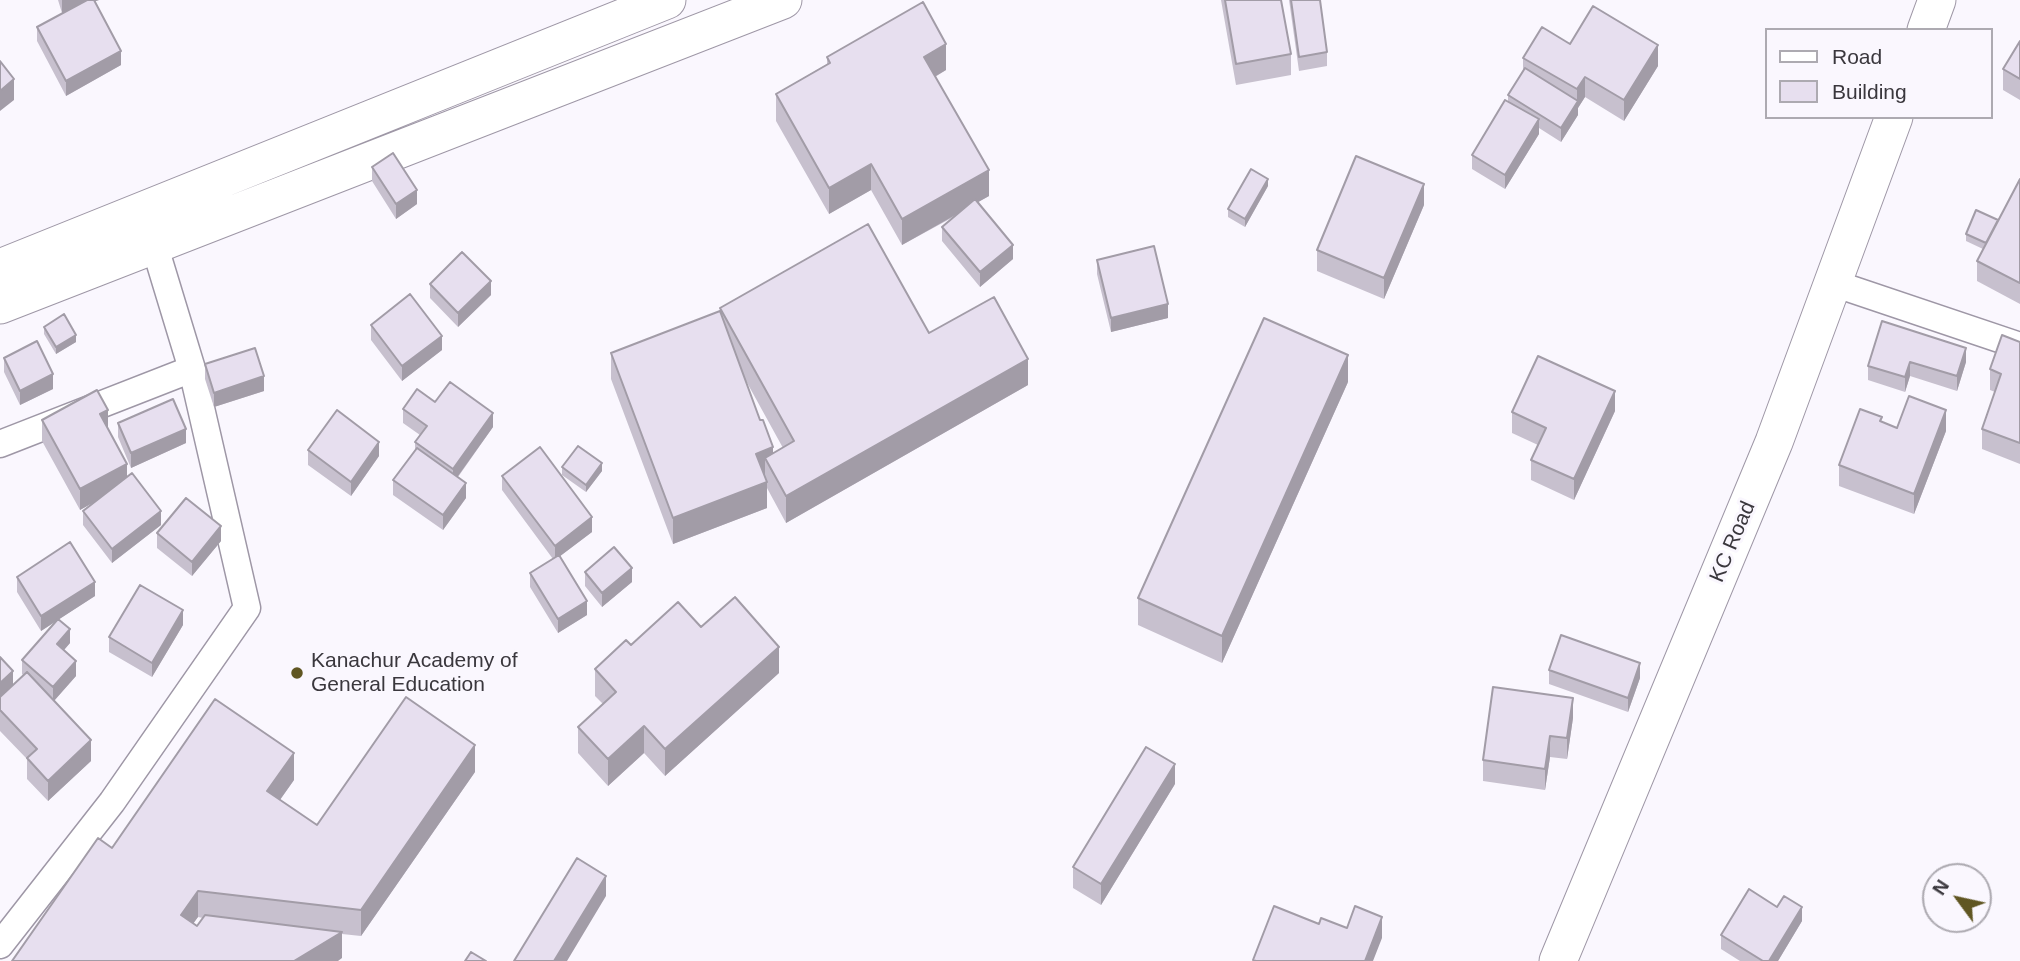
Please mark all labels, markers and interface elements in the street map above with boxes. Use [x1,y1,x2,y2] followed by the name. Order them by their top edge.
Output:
[1764,28,1992,119] legend
[1832,45,1882,68] text: Road
[1832,80,1907,103] text: Building
[1705,498,1761,586] street label: KC Road
[311,648,518,698] place label: Kanachur Academy of General Education
[289,665,305,681] marker: Kanachur Academy of General Education
[1922,863,1992,933] north arrow
[1928,876,1953,899] text: N

